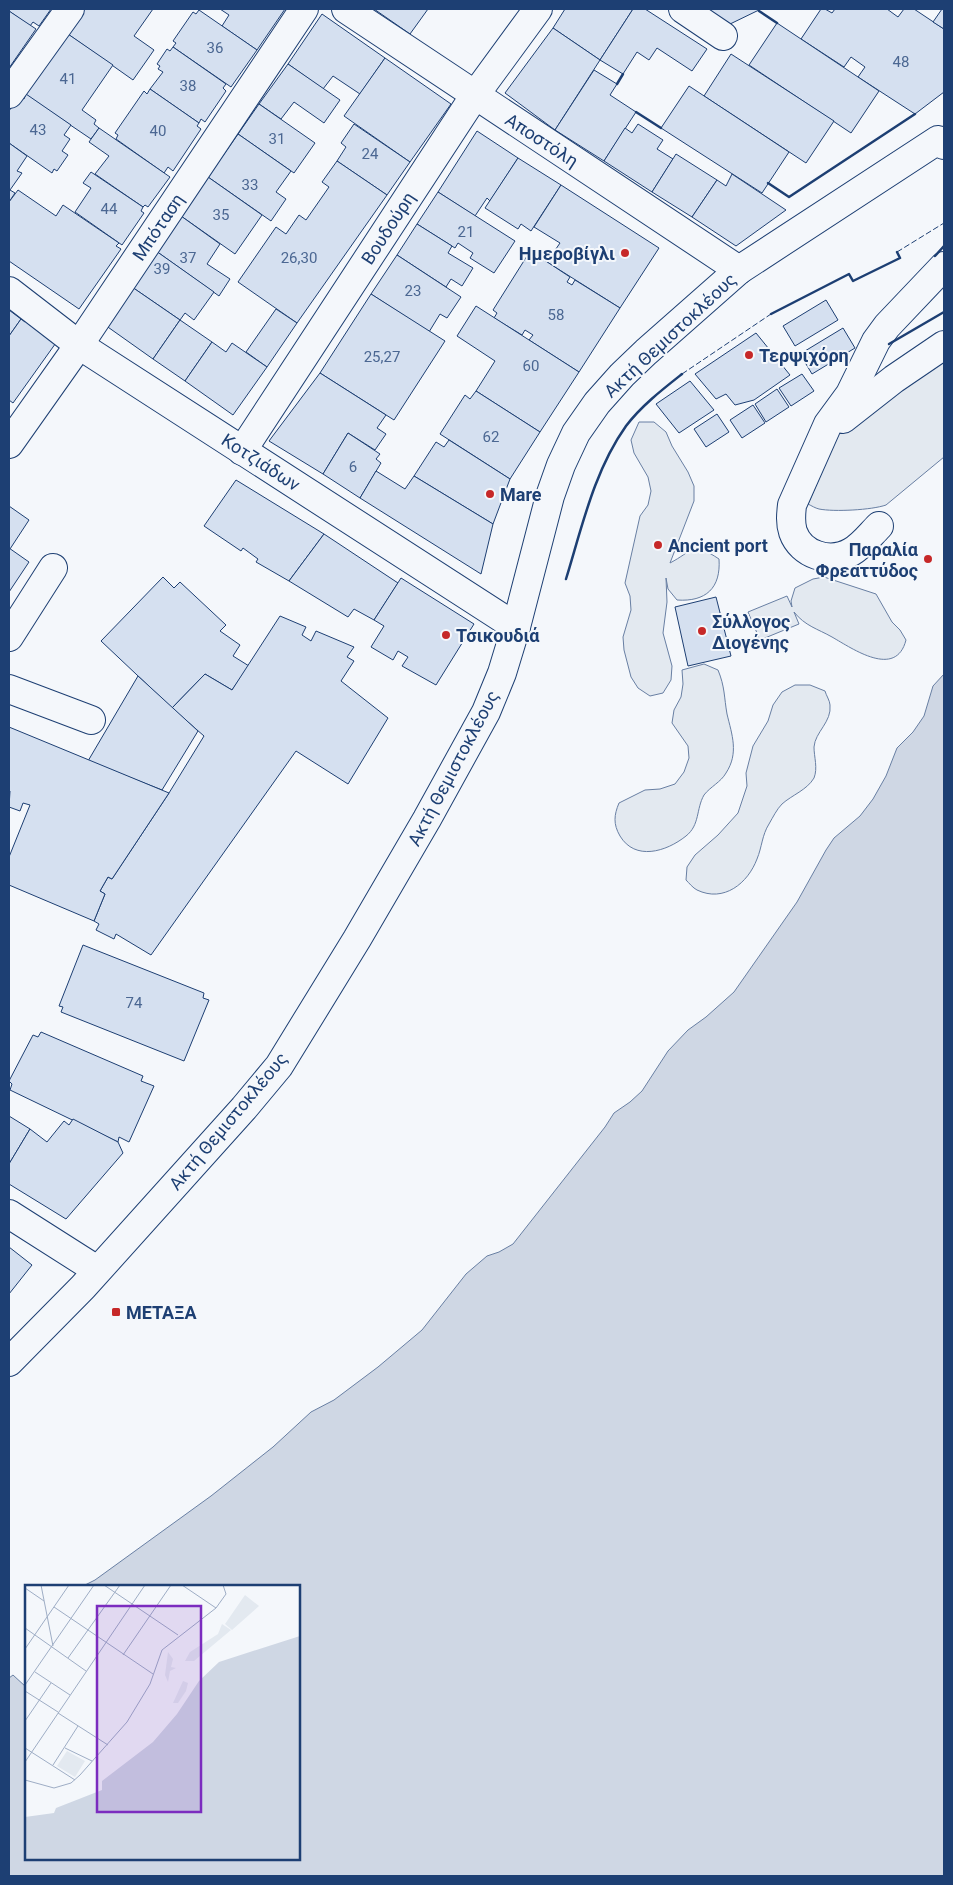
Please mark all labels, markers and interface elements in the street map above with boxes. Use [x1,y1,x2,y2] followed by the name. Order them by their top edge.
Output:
[207,39,223,57] house number: 36
[893,53,909,71] house number: 48
[60,70,76,88] house number: 41
[180,77,196,95] house number: 38
[502,109,582,171] street label: Αποστόλη
[30,121,46,139] house number: 43
[150,122,166,140] house number: 40
[269,130,285,148] house number: 31
[362,145,379,163] house number: 24
[242,176,258,194] house number: 33
[357,188,419,268] street label: Βουδούρη
[128,190,188,264] street label: Μπόταση
[101,200,118,218] house number: 44
[213,206,229,224] house number: 35
[458,223,474,241] house number: 21
[519,243,615,264] place label: Ημεροβίγλι
[619,247,631,259] marker: Ημεροβίγλι
[180,249,196,267] house number: 37
[281,249,317,267] house number: 26,30
[154,260,170,278] house number: 39
[600,268,740,402] street label: Ακτή Θεμιστοκλέους
[405,282,421,300] house number: 23
[548,306,564,324] house number: 58
[759,345,849,367] place label: Τερψιχόρη
[364,348,400,366] house number: 25,27
[743,349,755,361] marker: Τερψιχόρη
[523,357,539,375] house number: 60
[483,428,499,446] house number: 62
[218,429,304,495] street label: Κοτζιάδων
[349,458,357,476] house number: 6
[500,484,542,505] place label: Mare
[484,488,496,500] marker: Mare
[668,535,768,556] place label: Ancient port
[652,539,664,551] marker: Ancient port
[816,539,919,581] place label: Παραλία Φρεαττύδος
[922,553,934,565] marker: Παραλία Φρεαττύδος
[712,611,790,653] place label: Σύλλογος Διογένης
[456,625,540,646] place label: Τσικουδιά
[696,625,708,637] marker: Σύλλογος Διογένης
[440,629,452,641] marker: Τσικουδιά
[403,687,503,849] street label: Ακτή Θεμιστοκλέους
[126,994,143,1012] house number: 74
[164,1048,292,1194] street label: Ακτή Θεμιστοκλέους
[126,1302,197,1323] place label: ΜΕΤΑΞΑ
[110,1306,122,1318] marker: ΜΕΤΑΞΑ
[25,1585,300,1860] inset map

